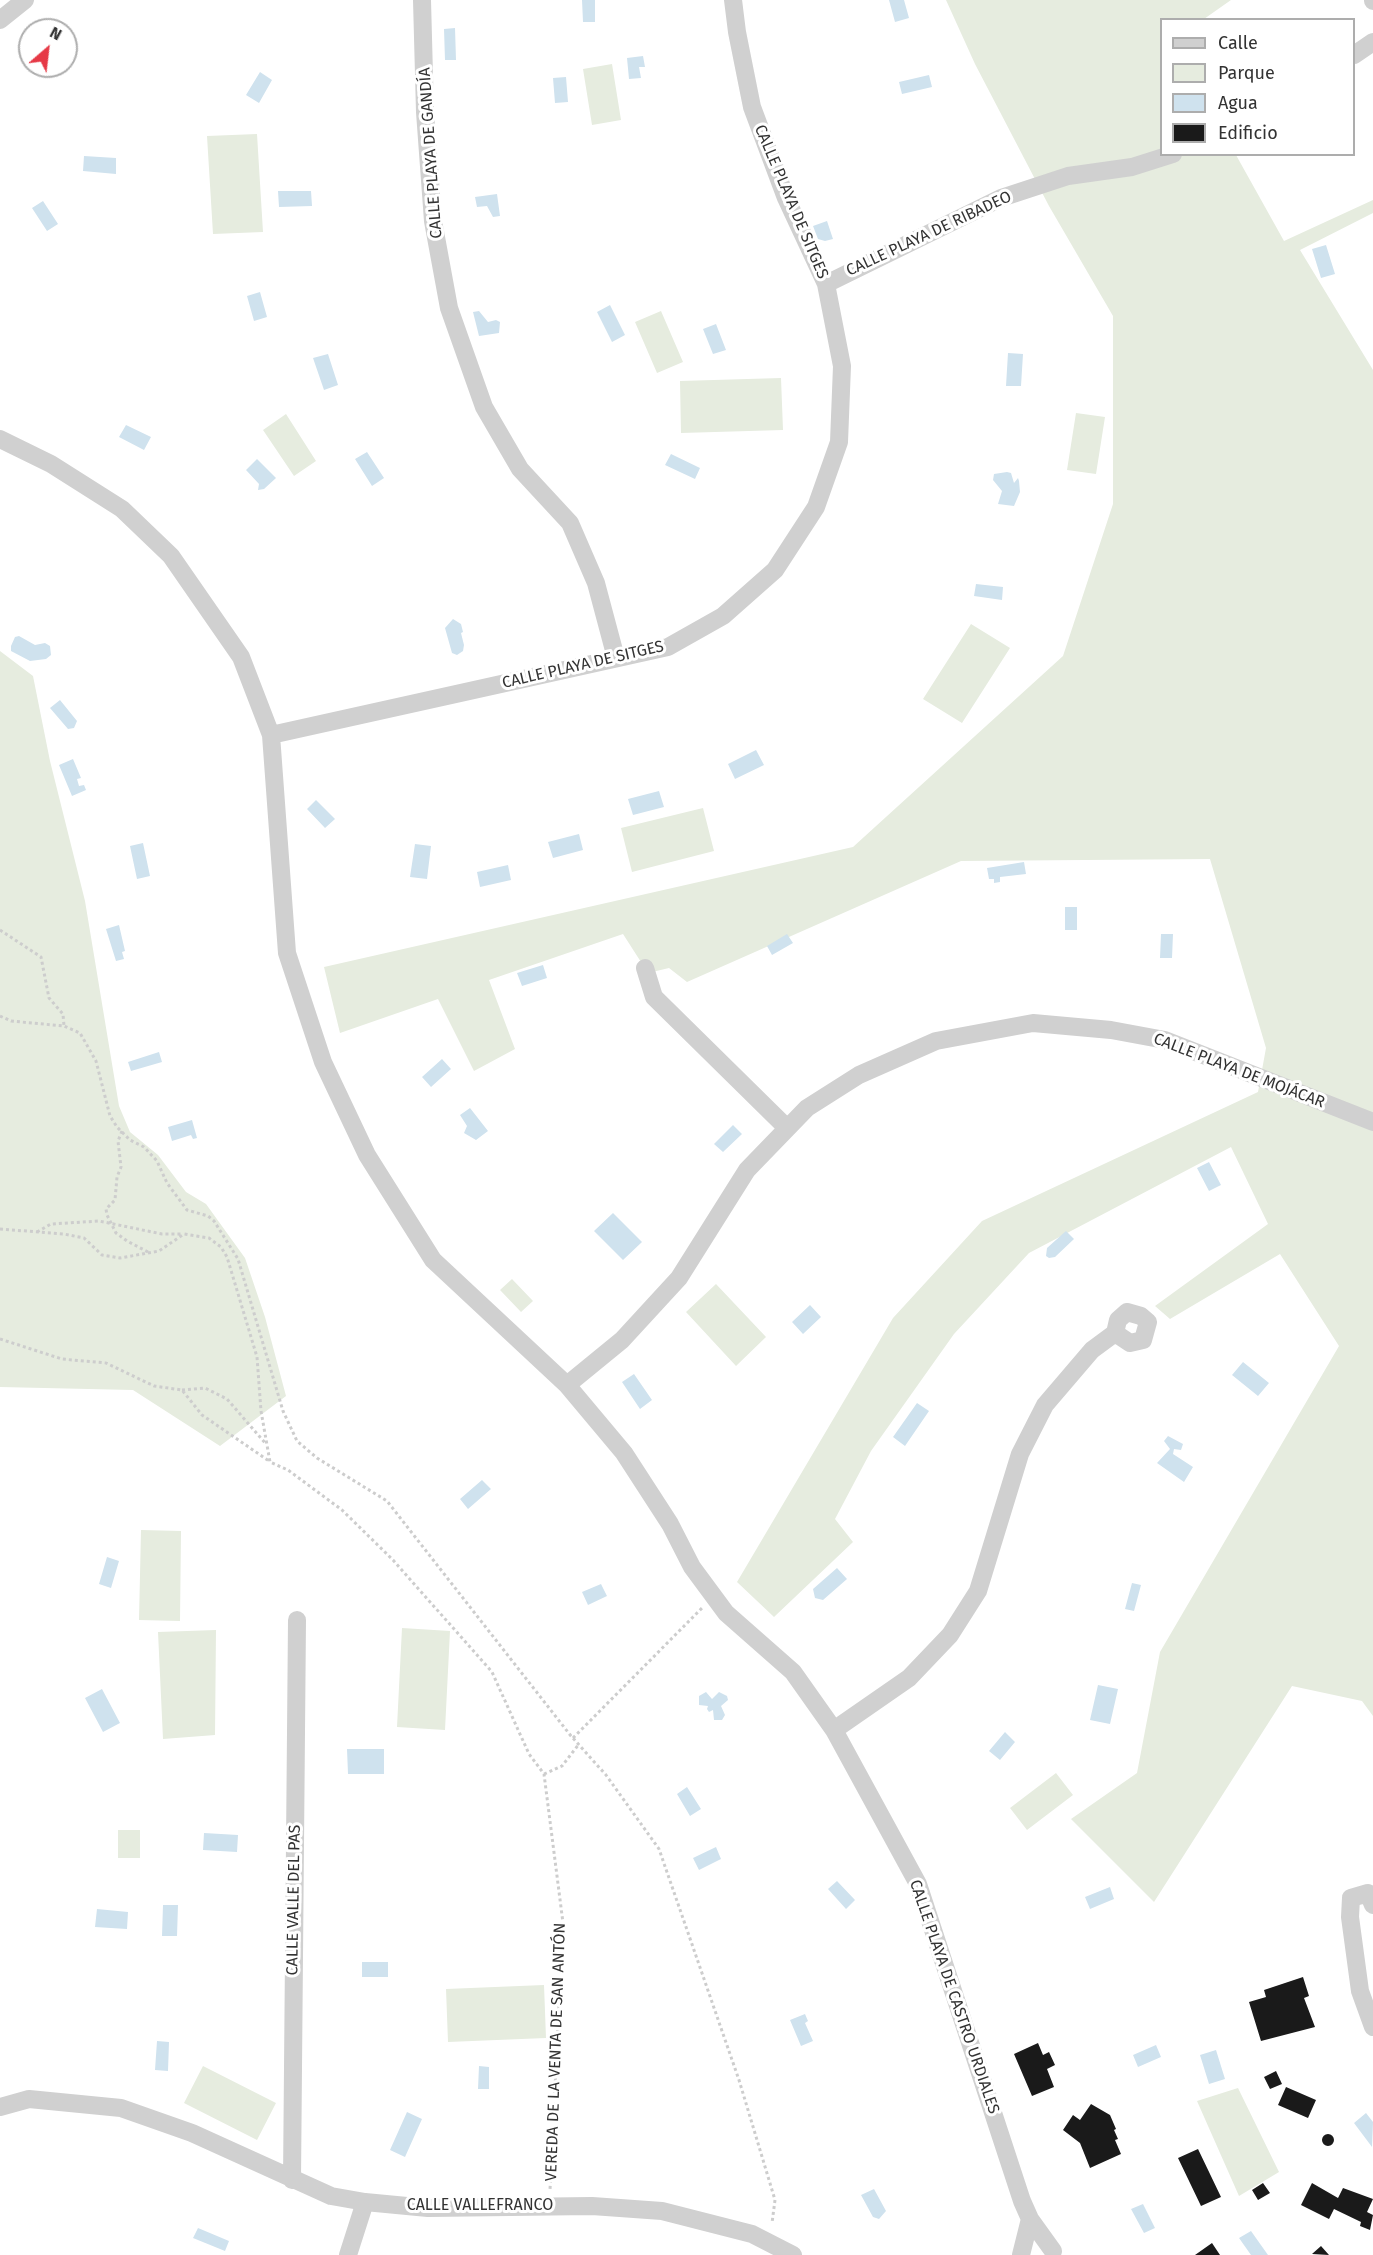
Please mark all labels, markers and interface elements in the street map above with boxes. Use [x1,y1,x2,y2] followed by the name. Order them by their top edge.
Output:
[18,18,78,78] north arrow
[1160,18,1355,156] legend
[47,23,65,44] text: N
[1218,32,1258,54] text: Calle
[1218,62,1275,84] text: Parque
[415,67,447,239] street label: CALLE PLAYA DE GANDÍA
[1218,92,1258,114] text: Agua
[750,122,832,282] street label: CALLE PLAYA DE SITGES
[1218,122,1278,144] text: Edificio
[843,187,1015,281] street label: CALLE PLAYA DE RIBADEO
[500,637,666,693] street label: CALLE PLAYA DE SITGES
[1151,1029,1327,1113] street label: CALLE PLAYA DE MOJÁCAR
[283,1824,305,1976] street label: CALLE VALLE DEL PAS
[905,1877,1003,2117] street label: CALLE PLAYA DE CASTRO URDIALES
[542,1922,570,2182] street label: VEREDA DE LA VENTA DE SAN ANTÓN
[407,2196,553,2216] street label: CALLE VALLEFRANCO

